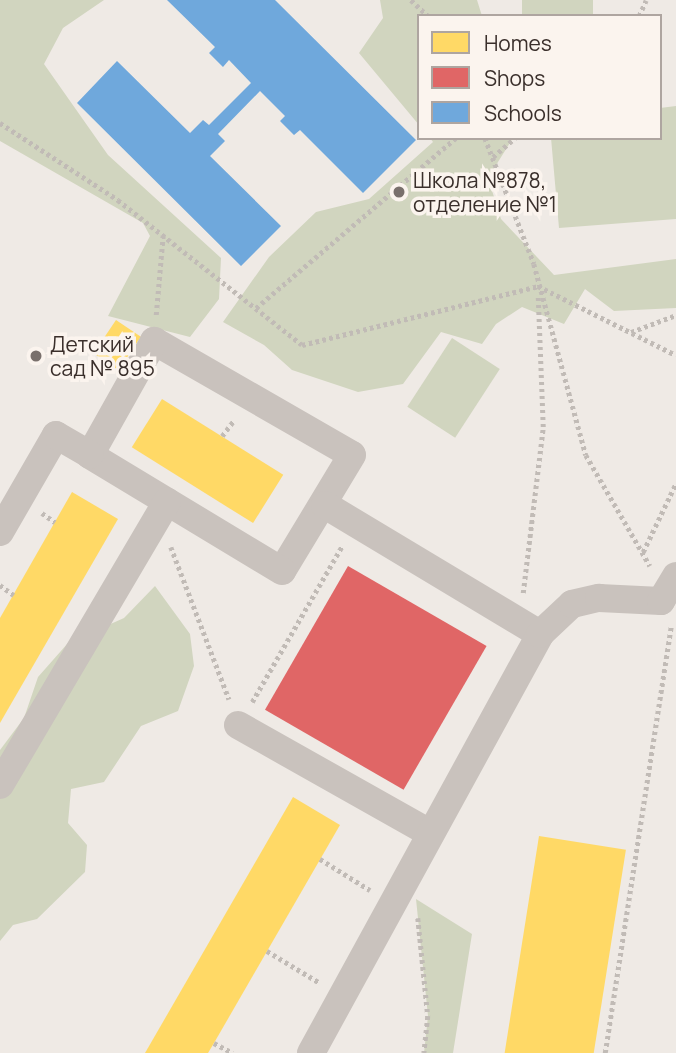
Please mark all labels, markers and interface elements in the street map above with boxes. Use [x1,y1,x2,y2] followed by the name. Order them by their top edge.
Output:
[417,14,662,140] legend
[484,29,552,57] text: Homes
[484,64,545,92] text: Shops
[484,99,562,127] text: Schools
[413,167,557,217] place label: Школа №878, отделение №1
[391,184,407,200] marker: Школа №878, отделение №1
[50,331,155,381] place label: Детский сад № 895
[28,348,44,364] marker: Детский сад № 895

